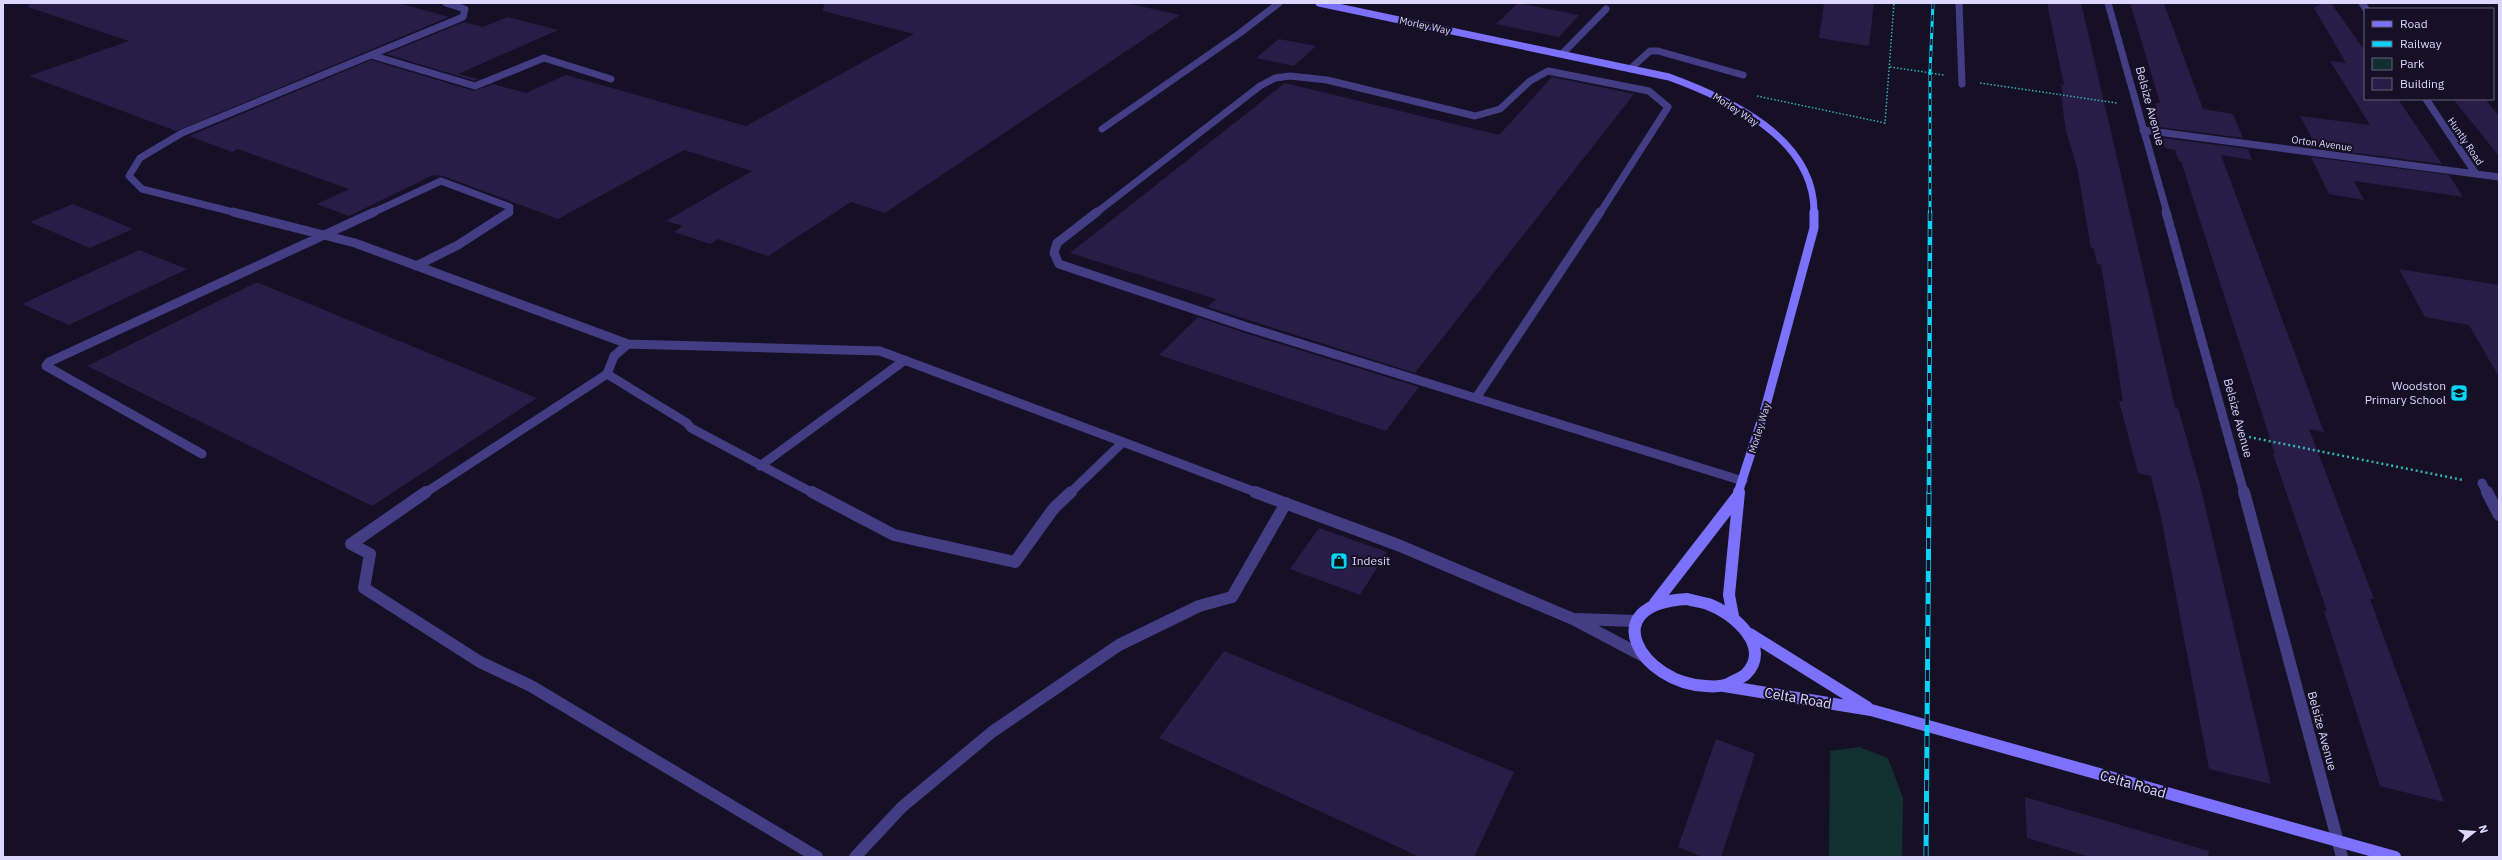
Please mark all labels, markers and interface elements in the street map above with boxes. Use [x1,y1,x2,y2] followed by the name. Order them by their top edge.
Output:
[2364,8,2494,100] legend
[1398,14,1452,37] street label: Morley Way
[2400,16,2428,31] text: Road
[2400,36,2442,51] text: Railway
[2400,56,2425,71] text: Park
[2133,65,2168,148] street label: Belsize Avenue
[2400,76,2445,91] text: Building
[1710,90,1761,129] street label: Morley Way
[2445,115,2486,168] street label: Huntly Road
[2291,133,2354,154] street label: Orton Avenue
[2221,377,2256,460] street label: Belsize Avenue
[2365,378,2446,407] place label: Woodston Primary School
[2449,383,2469,403] school or university icon: Woodston Primary School
[1746,401,1773,455] street label: Morley Way
[1329,551,1349,571] shop icon: Indesit
[1352,553,1390,568] place label: Indesit
[1763,683,1833,713] street label: Celta Road
[2305,690,2340,773] street label: Belsize Avenue
[2098,766,2168,802] street label: Celta Road
[2454,812,2494,852] north arrow
[2476,823,2491,835] text: N

